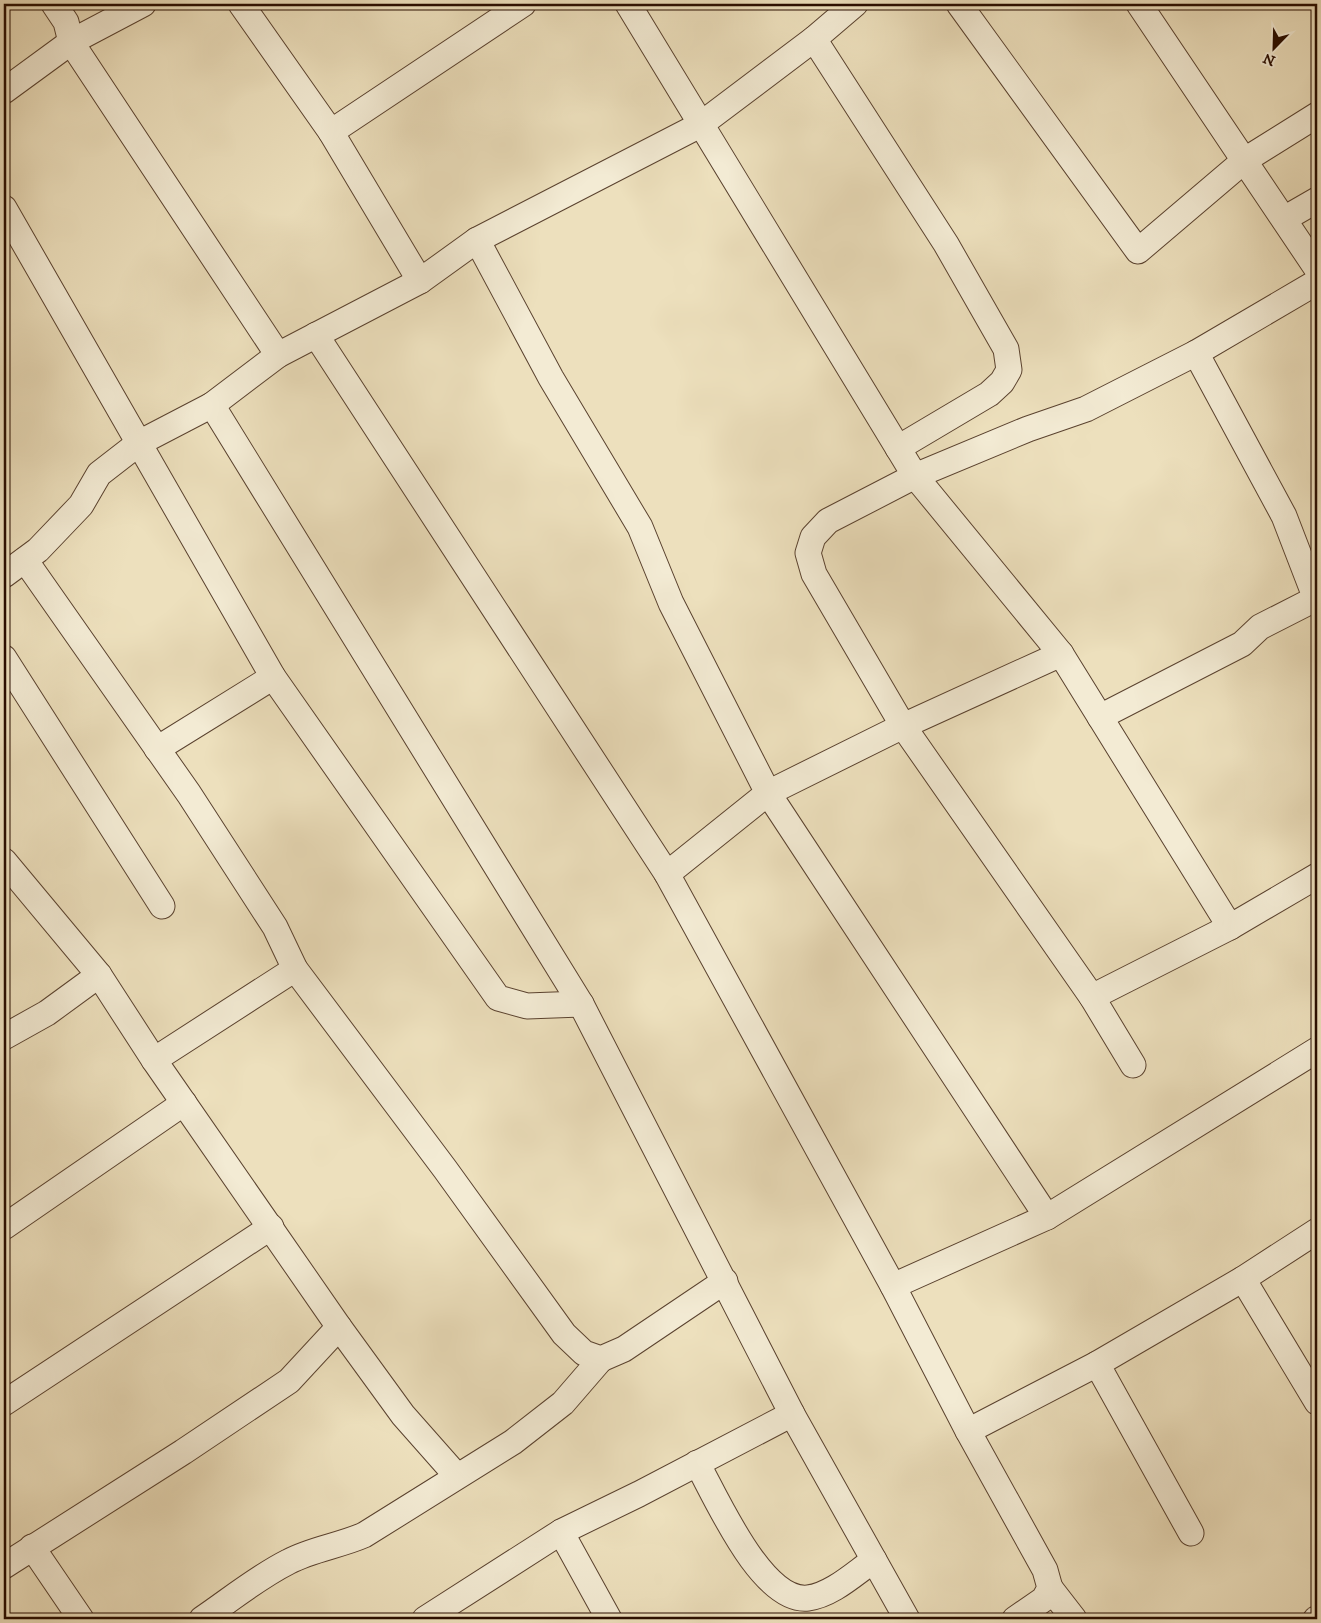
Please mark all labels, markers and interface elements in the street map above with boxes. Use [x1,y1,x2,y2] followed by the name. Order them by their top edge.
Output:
[1248,22,1298,72] north arrow
[1260,48,1278,70] text: N

